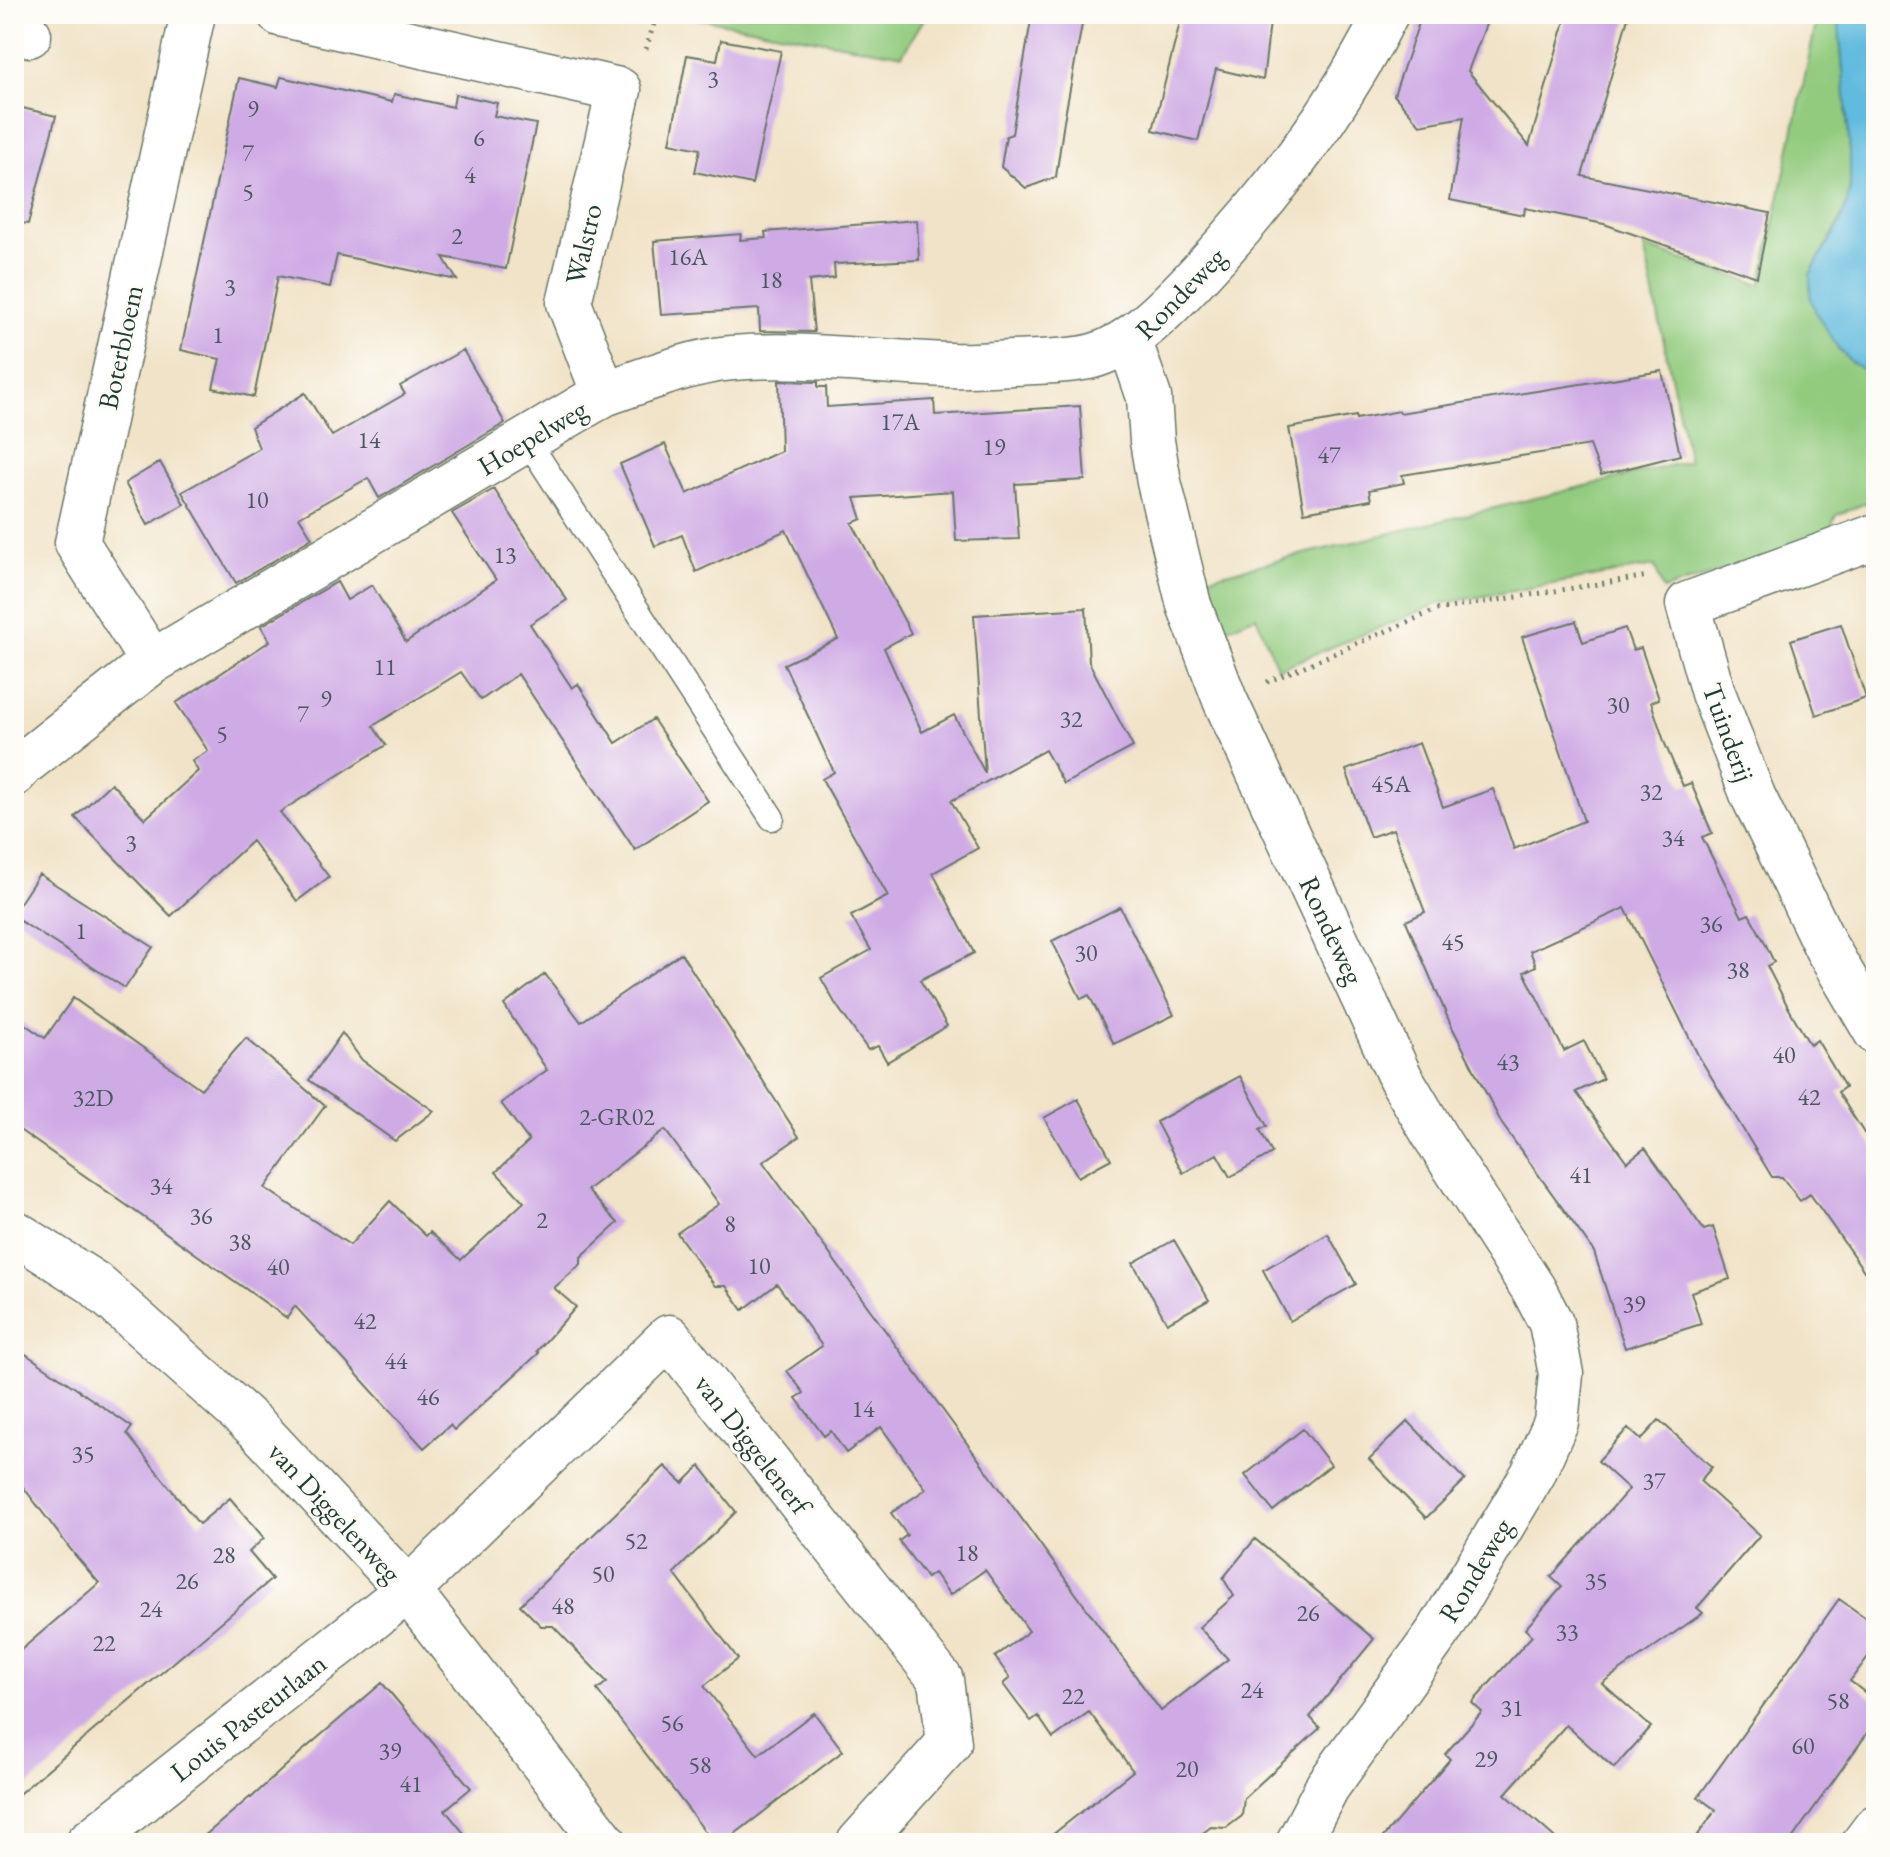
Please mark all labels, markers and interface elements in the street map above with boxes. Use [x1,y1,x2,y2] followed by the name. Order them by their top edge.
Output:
[707,63,719,94] house number: 3
[247,93,259,124] house number: 9
[473,122,485,153] house number: 6
[242,137,254,168] house number: 7
[464,159,476,190] house number: 4
[242,176,254,207] house number: 5
[556,200,610,288] street label: Walstro
[451,220,463,251] house number: 2
[1127,238,1234,347] street label: Rondeweg
[668,241,708,272] house number: 16A
[759,264,783,295] house number: 18
[224,271,236,302] house number: 3
[89,281,151,413] street label: Boterbloem
[212,319,224,350] house number: 1
[471,390,594,484] street label: Hoepelweg
[880,406,920,437] house number: 17A
[357,424,381,455] house number: 14
[982,431,1006,462] house number: 19
[1317,439,1341,470] house number: 47
[245,484,269,515] house number: 10
[493,539,517,570] house number: 13
[373,651,397,682] house number: 11
[1695,678,1763,786] street label: Tuinderij
[320,683,332,714] house number: 9
[1606,689,1630,720] house number: 30
[297,698,309,729] house number: 7
[1059,703,1083,734] house number: 32
[216,718,228,749] house number: 5
[1371,768,1411,799] house number: 45A
[1639,776,1663,807] house number: 32
[1661,822,1685,853] house number: 34
[125,827,137,858] house number: 3
[1291,870,1373,991] street label: Rondeweg
[1699,908,1723,939] house number: 36
[75,915,87,946] house number: 1
[1441,926,1465,957] house number: 45
[1074,937,1098,968] house number: 30
[1726,954,1750,985] house number: 38
[1772,1039,1796,1070] house number: 40
[1496,1046,1520,1077] house number: 43
[1797,1081,1821,1112] house number: 42
[72,1082,114,1113] house number: 32D
[579,1101,655,1132] house number: 2-GR02
[1569,1159,1593,1190] house number: 41
[149,1170,173,1201] house number: 34
[189,1200,213,1231] house number: 36
[536,1204,548,1235] house number: 2
[724,1208,736,1239] house number: 8
[228,1226,252,1257] house number: 38
[747,1250,771,1281] house number: 10
[266,1251,290,1282] house number: 40
[1622,1288,1646,1319] house number: 39
[353,1305,377,1336] house number: 42
[384,1345,408,1376] house number: 44
[687,1367,821,1524] street label: van Diggelenerf
[416,1381,440,1412] house number: 46
[851,1393,875,1424] house number: 14
[260,1434,410,1591] street label: van Diggelenweg
[71,1438,95,1469] house number: 35
[1642,1465,1666,1496] house number: 37
[1430,1511,1521,1629] street label: Rondeweg
[624,1525,648,1556] house number: 52
[955,1537,979,1568] house number: 18
[212,1539,236,1570] house number: 28
[591,1558,615,1589] house number: 50
[175,1565,199,1596] house number: 26
[1584,1565,1608,1596] house number: 35
[551,1590,575,1621] house number: 48
[139,1593,163,1624] house number: 24
[1296,1597,1320,1628] house number: 26
[1555,1616,1579,1647] house number: 33
[92,1627,116,1658] house number: 22
[163,1645,333,1789] street label: Louis Pasteurlaan
[1240,1674,1264,1705] house number: 24
[1061,1680,1085,1711] house number: 22
[1826,1685,1850,1716] house number: 58
[1500,1692,1524,1723] house number: 31
[660,1707,684,1738] house number: 56
[1791,1730,1815,1761] house number: 60
[378,1735,402,1766] house number: 39
[1474,1743,1498,1774] house number: 29
[688,1749,712,1780] house number: 58
[1175,1753,1199,1784] house number: 20
[399,1768,423,1799] house number: 41

